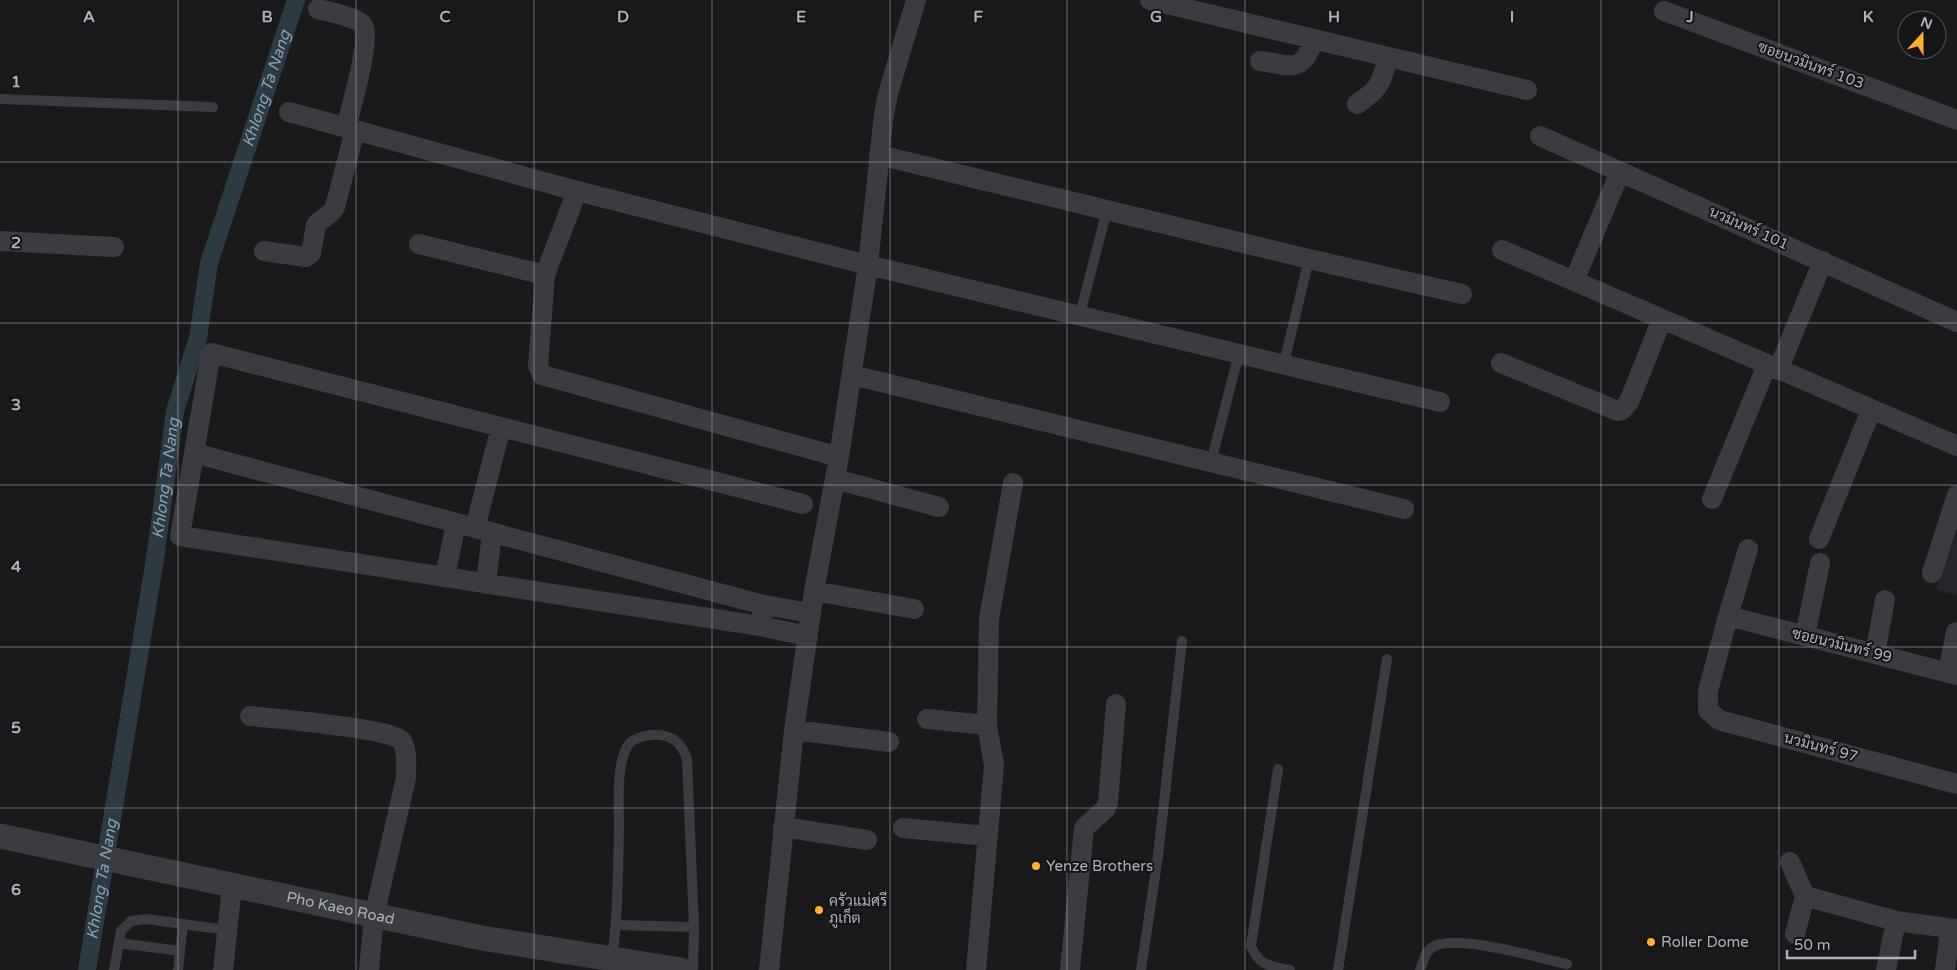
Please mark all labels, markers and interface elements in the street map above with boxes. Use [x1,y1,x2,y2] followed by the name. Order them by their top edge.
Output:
[83,7,95,27] text: A
[261,7,273,27] text: B
[439,7,451,27] text: C
[617,7,629,27] text: D
[796,7,806,27] text: E
[973,7,983,27] text: F
[1150,7,1162,27] text: G
[1328,7,1340,27] text: H
[1510,7,1514,27] text: I
[1685,7,1694,27] text: J
[1863,7,1874,27] text: K
[1897,10,1947,60] north arrow
[1918,13,1935,33] text: N
[238,27,296,149] water label: Khlong Ta Nang
[1755,36,1867,93] street label: ซอยนวมินทร์ 103
[11,72,21,92] text: 1
[1706,202,1792,254] street label: นวมินทร์ 101
[11,233,21,253] text: 2
[11,395,21,415] text: 3
[148,416,184,540] water label: Khlong Ta Nang
[11,557,21,577] text: 4
[1790,623,1894,666] street label: ซอยนวมินทร์ 99
[11,718,21,738] text: 5
[1782,728,1860,766] street label: นวมินทร์ 97
[82,817,122,941] water label: Khlong Ta Nang
[1046,857,1153,875] place label: Yenze Brothers
[1030,860,1042,872] marker: Yenze Brothers
[11,880,21,900] text: 6
[285,888,396,928] street label: Pho Kaeo Road
[829,891,887,928] place label: ครัวแม่ศรี ภูเก็ต
[813,904,825,916] marker: ครัวแม่ศรี ภูเก็ต
[1787,928,1914,960] scale bar
[1661,933,1749,951] place label: Roller Dome
[1645,936,1657,948] marker: Roller Dome
[1794,936,1831,954] text: 50 m

